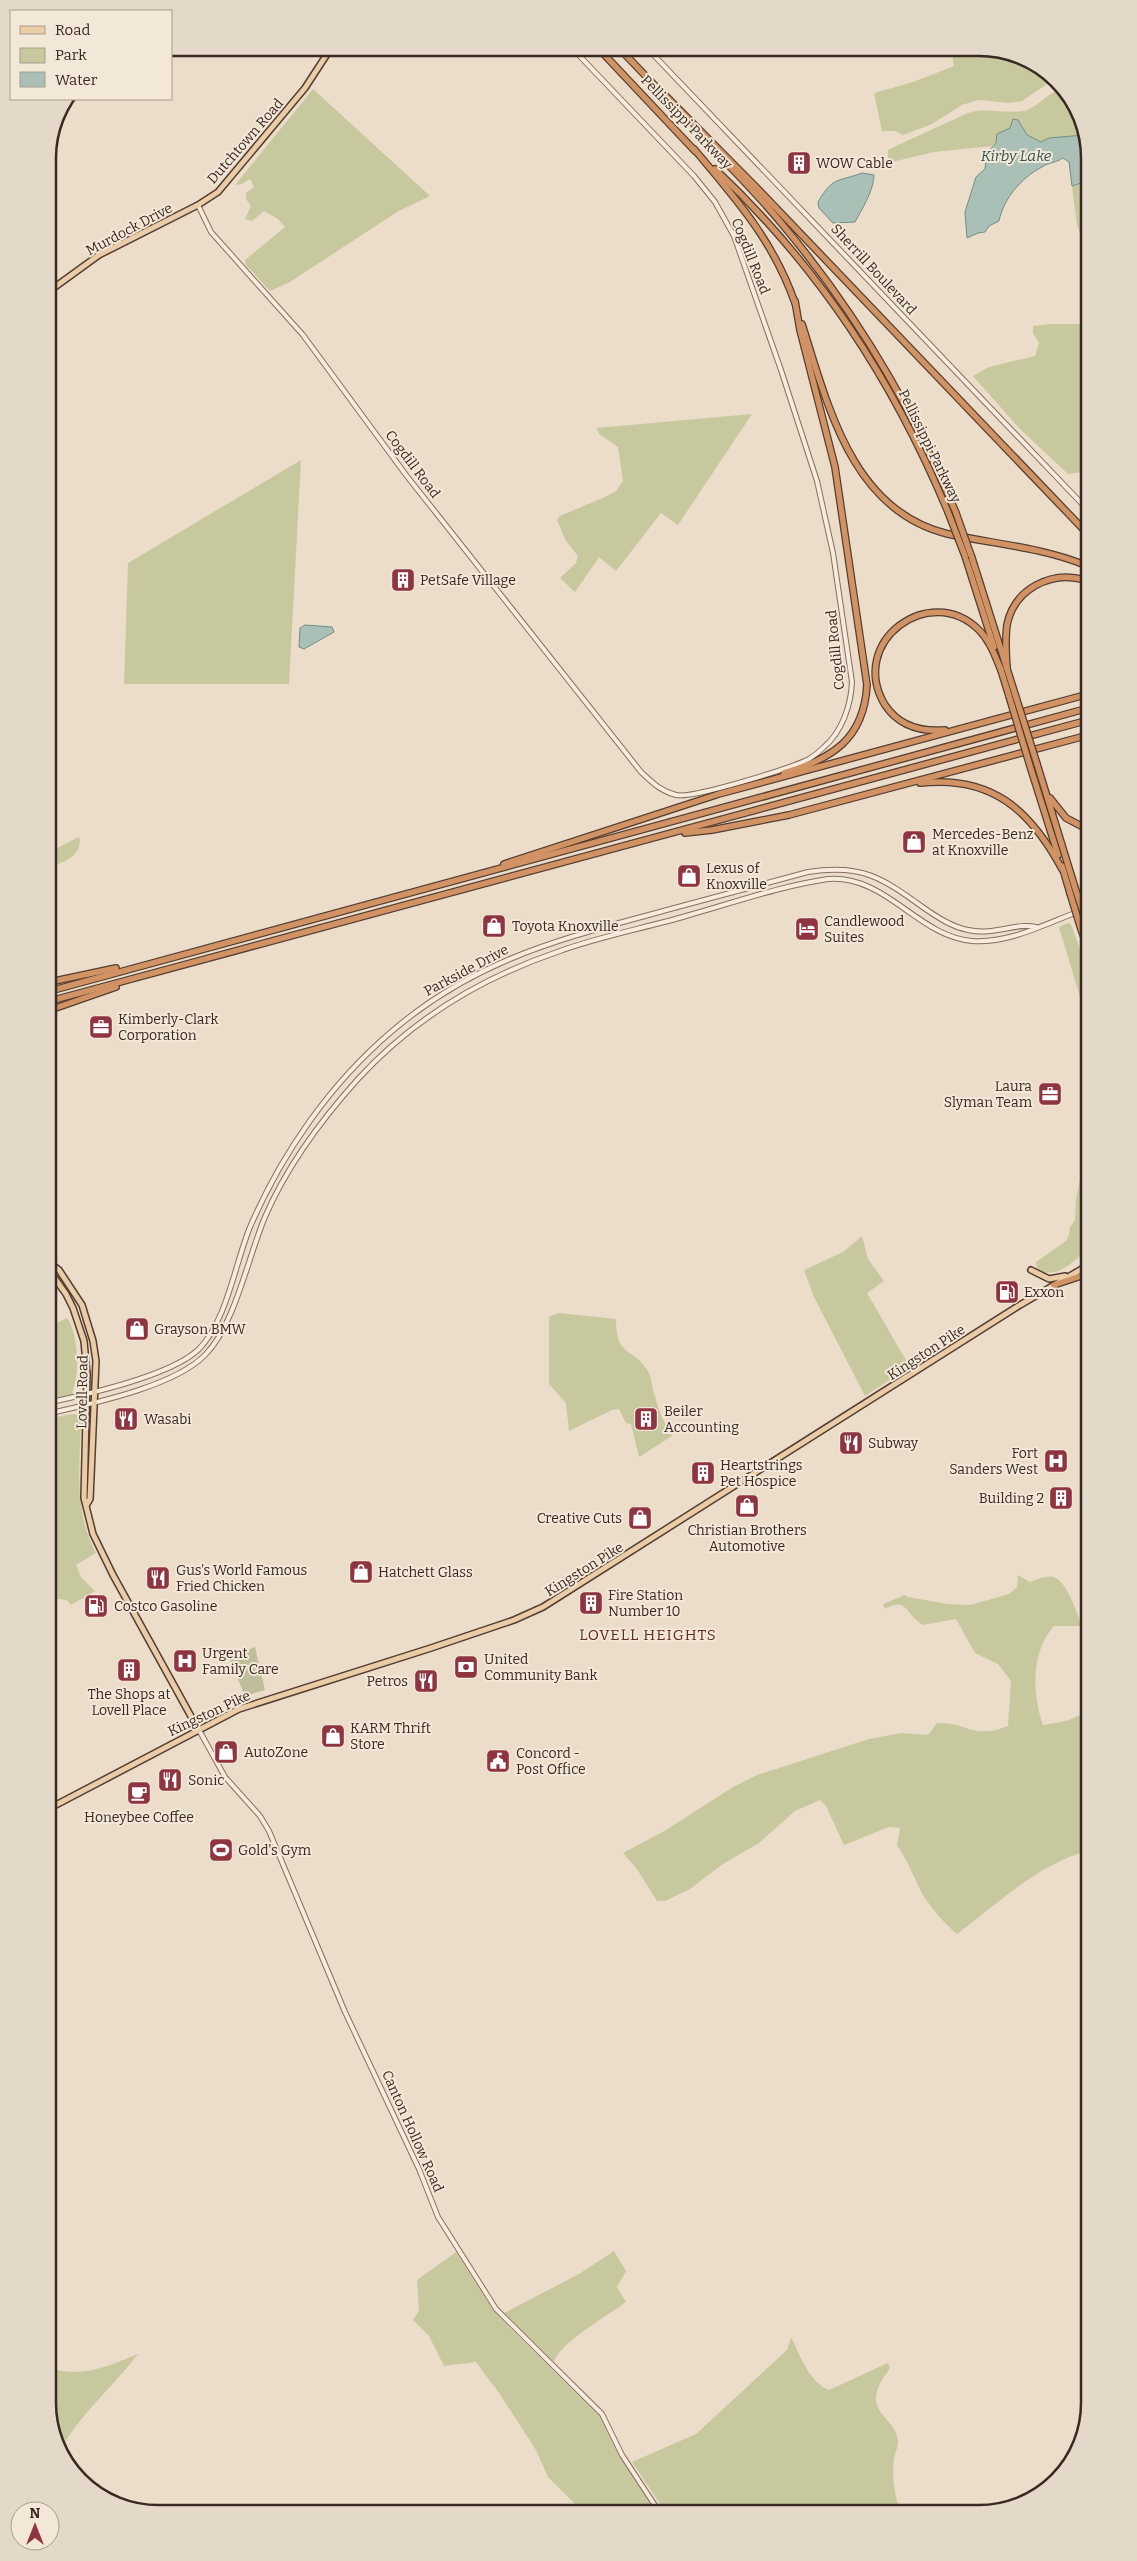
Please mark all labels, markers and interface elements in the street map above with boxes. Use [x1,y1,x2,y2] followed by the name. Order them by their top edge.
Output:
[10,10,172,100] legend
[55,21,90,39] text: Road
[55,46,87,64] text: Park
[55,71,98,89] text: Water
[637,72,736,173] street label: Pellissippi Parkway
[204,95,287,187] street label: Dutchtown Road
[981,147,1052,165] water label: Kirby Lake
[786,150,812,176] building icon: WOW Cable
[816,155,893,172] place label: WOW Cable
[83,200,175,259] street label: Murdock Drive
[728,216,774,297] street label: Cogdill Road
[827,220,920,318] street label: Sherrill Boulevard
[895,387,965,506] street label: Pellissippi Parkway
[382,427,444,502] street label: Cogdill Road
[390,567,416,593] building icon: PetSafe Village
[420,572,516,589] place label: PetSafe Village
[823,609,848,691] street label: Cogdill Road
[932,826,1034,859] place label: Mercedes-Benz at Knoxville
[901,829,927,855] shop icon: Mercedes-Benz at Knoxville
[706,860,767,893] place label: Lexus of Knoxville
[676,863,702,889] shop icon: Lexus of Knoxville
[481,913,507,939] shop icon: Toyota Knoxville
[824,913,904,946] place label: Candlewood Suites
[794,916,820,942] hotel icon: Candlewood Suites
[512,918,619,935] place label: Toyota Knoxville
[421,941,511,1000] street label: Parkside Drive
[118,1011,218,1044] place label: Kimberly-Clark Corporation
[88,1014,114,1040] office icon: Kimberly-Clark Corporation
[944,1078,1033,1111] place label: Laura Slyman Team
[1037,1081,1063,1107] office icon: Laura Slyman Team
[994,1279,1020,1305] fuel station icon: Exxon
[1024,1284,1064,1301] place label: Exxon
[124,1316,150,1342] shop icon: Grayson BMW
[154,1321,247,1338] place label: Grayson BMW
[884,1321,968,1384] street label: Kingston Pike
[73,1355,92,1429] street label: Lovell Road
[664,1403,739,1436] place label: Beiler Accounting
[113,1406,139,1432] restaurant icon: Wasabi
[633,1406,659,1432] building icon: Beiler Accounting
[144,1411,191,1428] place label: Wasabi
[838,1430,864,1456] restaurant icon: Subway
[868,1435,919,1452] place label: Subway
[949,1445,1038,1478] place label: Fort Sanders West
[1043,1448,1069,1474] hospital icon: Fort Sanders West
[720,1457,803,1490] place label: Heartstrings Pet Hospice
[690,1460,716,1486] building icon: Heartstrings Pet Hospice
[1048,1485,1074,1511] building icon: Building 2
[979,1490,1044,1507] place label: Building 2
[734,1493,760,1519] shop icon: Christian Brothers Automotive
[627,1505,653,1531] shop icon: Creative Cuts
[537,1510,622,1527] place label: Creative Cuts
[687,1522,807,1555] place label: Christian Brothers Automotive
[542,1539,627,1600] street label: Kingston Pike
[348,1559,374,1585] shop icon: Hatchett Glass
[176,1562,307,1595] place label: Gus's World Famous Fried Chicken
[378,1564,473,1581] place label: Hatchett Glass
[145,1565,171,1591] restaurant icon: Gus's World Famous Fried Chicken
[608,1587,683,1620] place label: Fire Station Number 10
[578,1590,604,1616] building icon: Fire Station Number 10
[83,1593,109,1619] fuel station icon: Costco Gasoline
[114,1598,217,1615] place label: Costco Gasoline
[579,1626,717,1644] district label: LOVELL HEIGHTS
[202,1645,279,1678] place label: Urgent Family Care
[172,1648,198,1674] hospital icon: Urgent Family Care
[484,1651,597,1684] place label: United Community Bank
[453,1654,479,1680] bank icon: United Community Bank
[116,1657,142,1683] building icon: The Shops at Lovell Place
[413,1668,439,1694] restaurant icon: Petros
[367,1673,408,1690] place label: Petros
[88,1686,170,1719] place label: The Shops at Lovell Place
[165,1687,253,1740] street label: Kingston Pike
[350,1720,431,1753] place label: KARM Thrift Store
[320,1723,346,1749] shop icon: KARM Thrift Store
[213,1739,239,1765] shop icon: AutoZone
[244,1744,308,1761] place label: AutoZone
[516,1745,586,1778] place label: Concord - Post Office
[485,1748,511,1774] public building icon: Concord - Post Office
[157,1767,183,1793] restaurant icon: Sonic
[188,1772,224,1789] place label: Sonic
[126,1780,152,1806] cafe icon: Honeybee Coffee
[84,1809,194,1826] place label: Honeybee Coffee
[208,1837,234,1863] sports icon: Gold's Gym
[238,1842,312,1859] place label: Gold's Gym
[378,2068,447,2195] street label: Canton Hollow Road
[10,2501,60,2551] north arrow
[30,2505,41,2522] text: N

